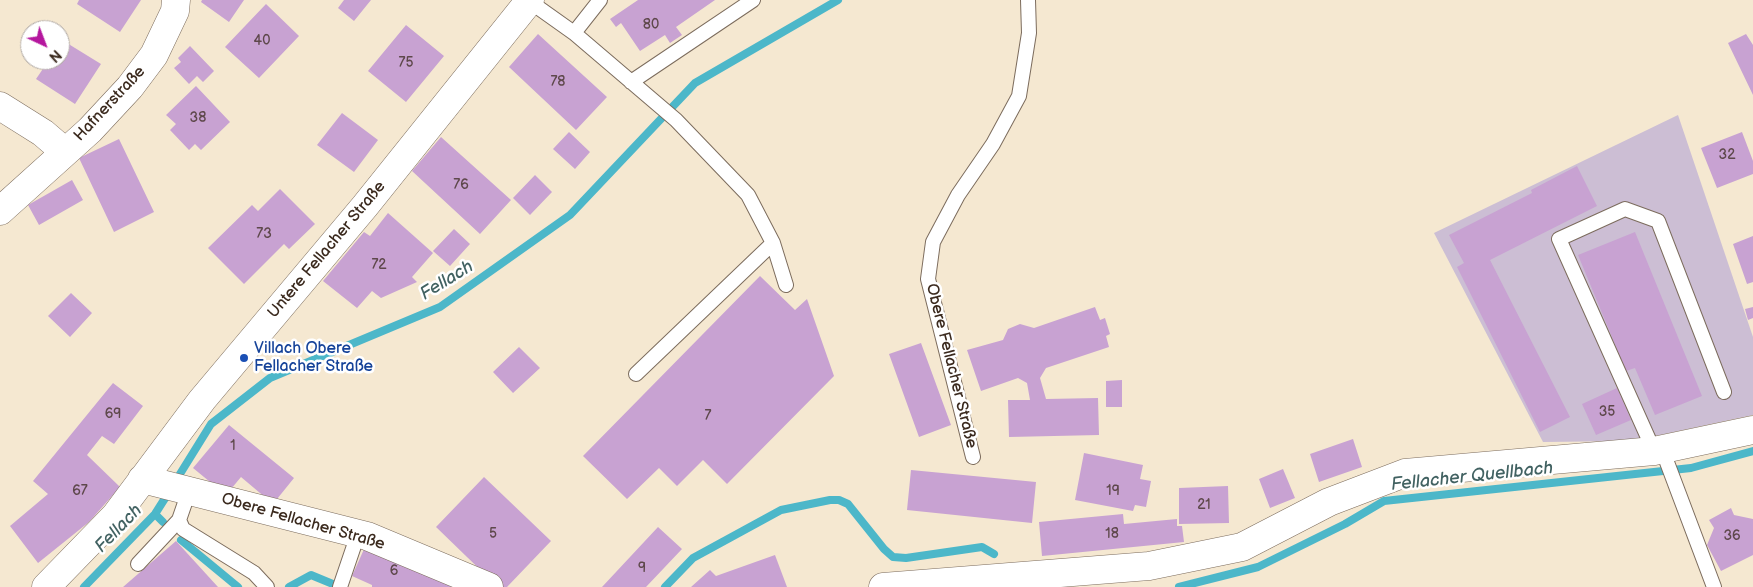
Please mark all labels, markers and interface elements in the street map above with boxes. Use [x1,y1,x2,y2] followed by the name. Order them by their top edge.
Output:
[643,17,659,33] house number: 80
[20,20,70,70] north arrow
[254,33,270,49] house number: 40
[45,46,65,65] text: N
[399,55,413,71] house number: 75
[70,62,150,146] street label: Hafnerstraße
[550,74,566,90] house number: 78
[190,110,206,126] house number: 38
[1719,147,1735,163] house number: 32
[453,177,469,193] house number: 76
[264,178,390,322] street label: Untere Fellacher Straße
[256,226,272,242] house number: 73
[416,256,478,306] water label: Fellach
[371,257,387,273] house number: 72
[921,282,981,450] street label: Obere Fellacher Straße
[254,339,373,377] place label: Villach Obere Fellacher Straße
[238,352,250,364] marker: Villach Obere Fellacher Straße
[1599,404,1615,420] house number: 35
[105,406,121,422] house number: 69
[705,408,711,424] house number: 7
[230,438,236,454] house number: 1
[1390,458,1554,496] water label: Fellacher Quellbach
[72,483,88,499] house number: 67
[1106,483,1120,499] house number: 19
[219,489,387,555] street label: Obere Fellacher Straße
[1197,497,1211,513] house number: 21
[91,500,147,558] water label: Fellach
[489,526,497,542] house number: 5
[1105,526,1119,542] house number: 18
[1723,528,1741,544] house number: 36
[638,560,646,576] house number: 9
[390,563,398,579] house number: 6

